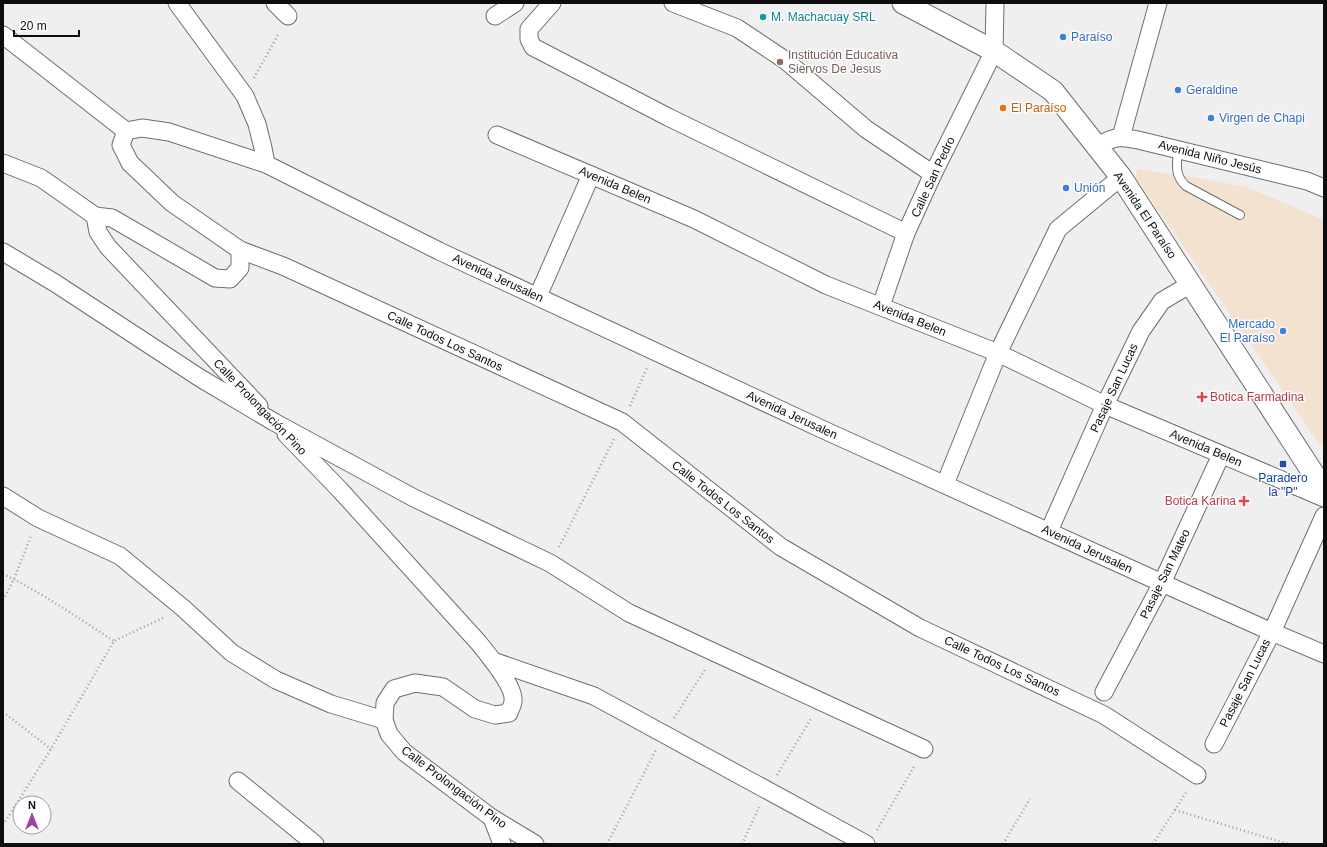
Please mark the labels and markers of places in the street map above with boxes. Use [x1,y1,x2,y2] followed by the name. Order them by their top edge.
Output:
[771,10,876,24] place label: M. Machacuay SRL
[758,12,768,22] marker: M. Machacuay SRL
[1071,30,1113,44] place label: Paraíso
[1058,32,1068,42] marker: Paraíso
[788,48,898,76] place label: Institución Educativa Siervos De Jesus
[775,57,785,67] marker: Institución Educativa Siervos De Jesus
[1186,83,1238,97] place label: Geraldine
[1173,85,1183,95] marker: Geraldine
[1011,101,1067,115] place label: El Paraíso
[998,103,1008,113] marker: El Paraíso
[1219,111,1305,125] place label: Virgen de Chapi
[1206,113,1216,123] marker: Virgen de Chapi
[1074,181,1105,195] place label: Unión
[1061,183,1071,193] marker: Unión
[1220,317,1275,345] place label: Mercado El Paraíso
[1278,326,1288,336] marker: Mercado El Paraíso
[1210,390,1304,404] place label: Botica Farmadina
[1197,392,1207,402] marker: Botica Farmadina
[1278,459,1288,469] marker: Paradero la "P"
[1258,471,1308,499] place label: Paradero la "P"
[1165,494,1236,508] place label: Botica Karina
[1239,496,1249,506] marker: Botica Karina

